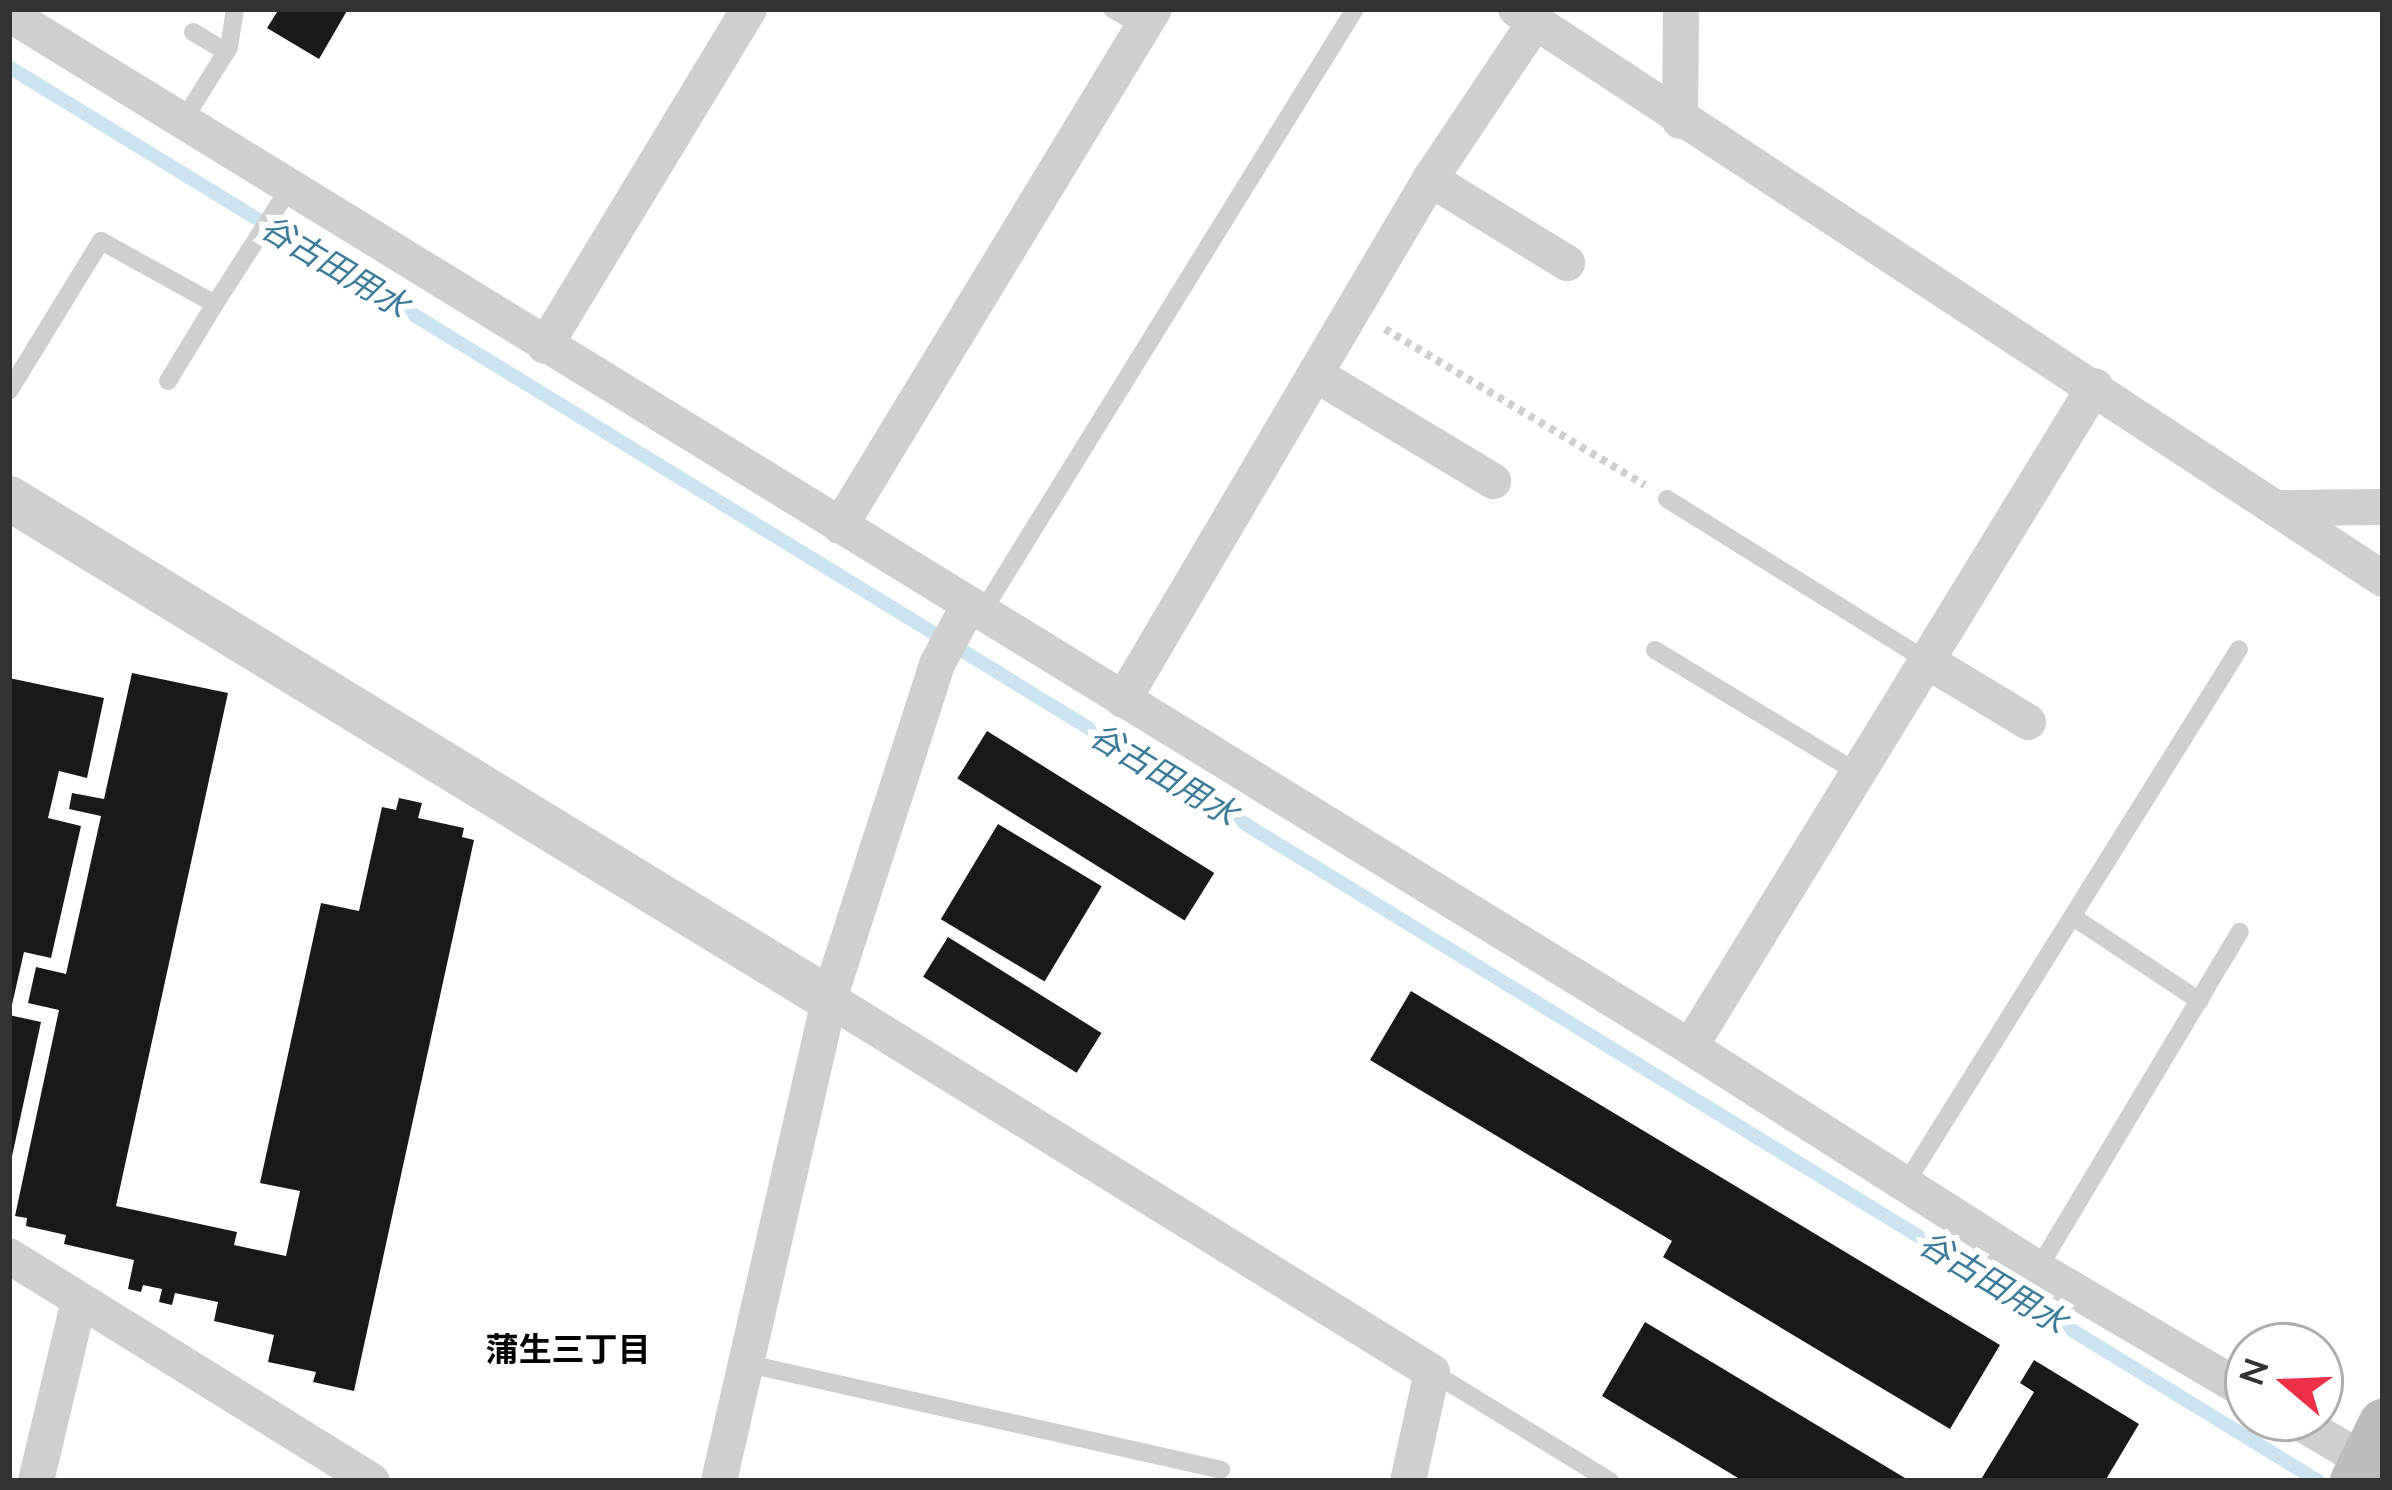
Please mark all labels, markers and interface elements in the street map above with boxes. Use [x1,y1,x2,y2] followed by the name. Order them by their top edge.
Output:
[254,207,416,325] water label: 谷古田用水
[1083,715,1245,833] water label: 谷古田用水
[1912,1223,2074,1341] water label: 谷古田用水
[2224,1322,2344,1442] north arrow
[486,1329,650,1369] district label: 蒲生三丁目
[2230,1353,2276,1390] text: N

